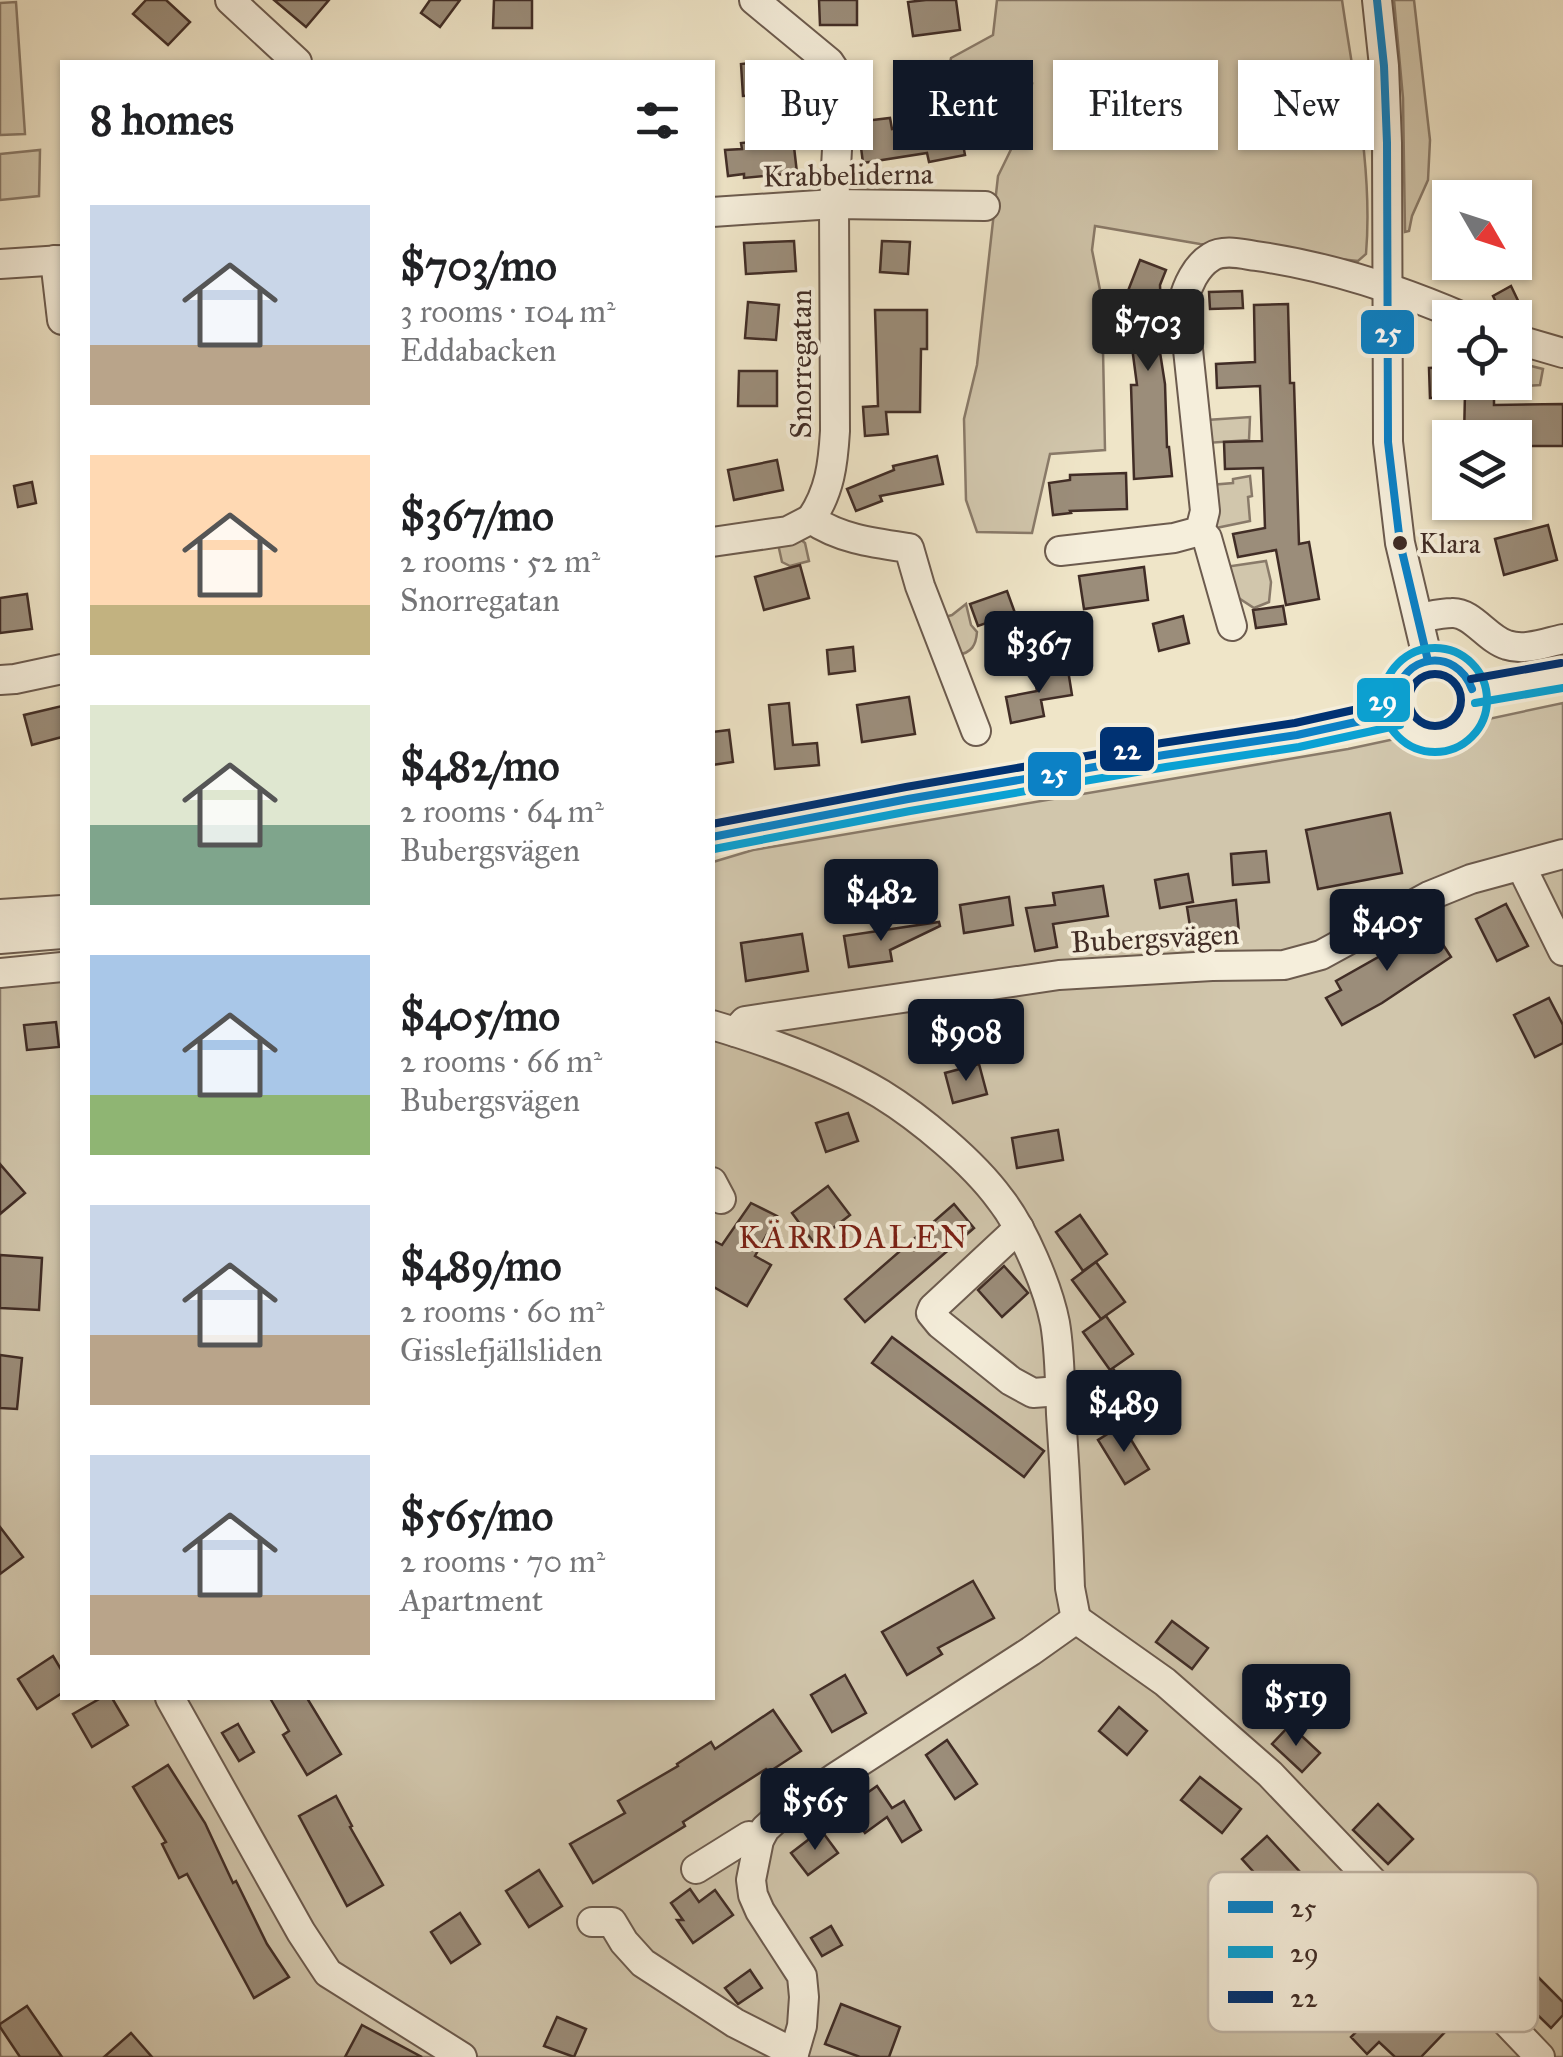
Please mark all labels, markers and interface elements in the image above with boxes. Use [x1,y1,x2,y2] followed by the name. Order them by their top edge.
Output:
[745,60,873,150] chip: Buy
[893,60,1033,150] chip: Rent
[1053,60,1218,150] chip: Filters
[1238,60,1374,150] chip: New
[630,93,685,148] icon: filters
[90,94,234,146] text: 8 homes
[762,156,934,194] street label: Krabbeliderna
[1432,180,1532,280] north arrow
[1432,180,1532,520] map controls
[400,240,557,292] text: $703/mo
[170,245,290,365] icon: home
[783,289,819,439] street label: Snorregatan
[1089,289,1207,374] pin: $703
[400,292,616,331] text: 3 rooms · 104 m²
[1432,300,1532,400] button: locate
[1114,302,1182,341] text: $703
[1359,308,1416,356] line badge: 25
[1375,315,1401,350] text: 25
[400,331,556,370] text: Eddabacken
[1432,420,1532,520] button: layers
[400,490,554,542] text: $367/mo
[170,495,290,615] icon: home
[1419,526,1481,561] place label: Klara
[1390,533,1410,553] marker: Klara
[400,542,600,581] text: 2 rooms · 52 m²
[400,581,560,620] text: Snorregatan
[980,611,1098,696] pin: $367
[1006,624,1072,663] text: $367
[1355,676,1412,724] line badge: 29
[1369,683,1397,718] text: 29
[1098,725,1156,773] line badge: 22
[1113,732,1142,767] text: 22
[400,740,560,792] text: $482/mo
[170,745,290,865] icon: home
[1026,750,1083,798] line badge: 25
[1041,756,1067,791] text: 25
[400,792,604,831] text: 2 rooms · 64 m²
[400,831,580,870] text: Bubergsvägen
[822,859,940,944] pin: $482
[846,872,916,911] text: $482
[1328,889,1446,974] pin: $405
[1352,902,1422,941] text: $405
[1070,916,1240,960] street label: Bubergsvägen
[400,990,560,1042] text: $405/mo
[170,995,290,1115] icon: home
[907,999,1025,1084] pin: $908
[930,1012,1002,1051] text: $908
[400,1042,602,1081] text: 2 rooms · 66 m²
[400,1081,580,1120] text: Bubergsvägen
[738,1218,970,1257] district label: KÄRRDALEN
[400,1240,561,1292] text: $489/mo
[170,1245,290,1365] icon: home
[400,1292,605,1331] text: 2 rooms · 60 m²
[400,1331,603,1370] text: Gisslefjällsliden
[1065,1370,1183,1455] pin: $489
[1088,1383,1160,1422] text: $489
[400,1490,553,1542] text: $565/mo
[170,1495,290,1615] icon: home
[400,1542,605,1581] text: 2 rooms · 70 m²
[400,1581,543,1620] text: Apartment
[1237,1664,1355,1749] pin: $519
[1264,1677,1328,1716] text: $519
[756,1768,874,1853] pin: $565
[782,1781,848,1820] text: $565
[1208,1872,1538,2032] legend
[1290,1890,1317,1925] text: 25
[1290,1935,1319,1970] text: 29
[1290,1980,1318,2015] text: 22

